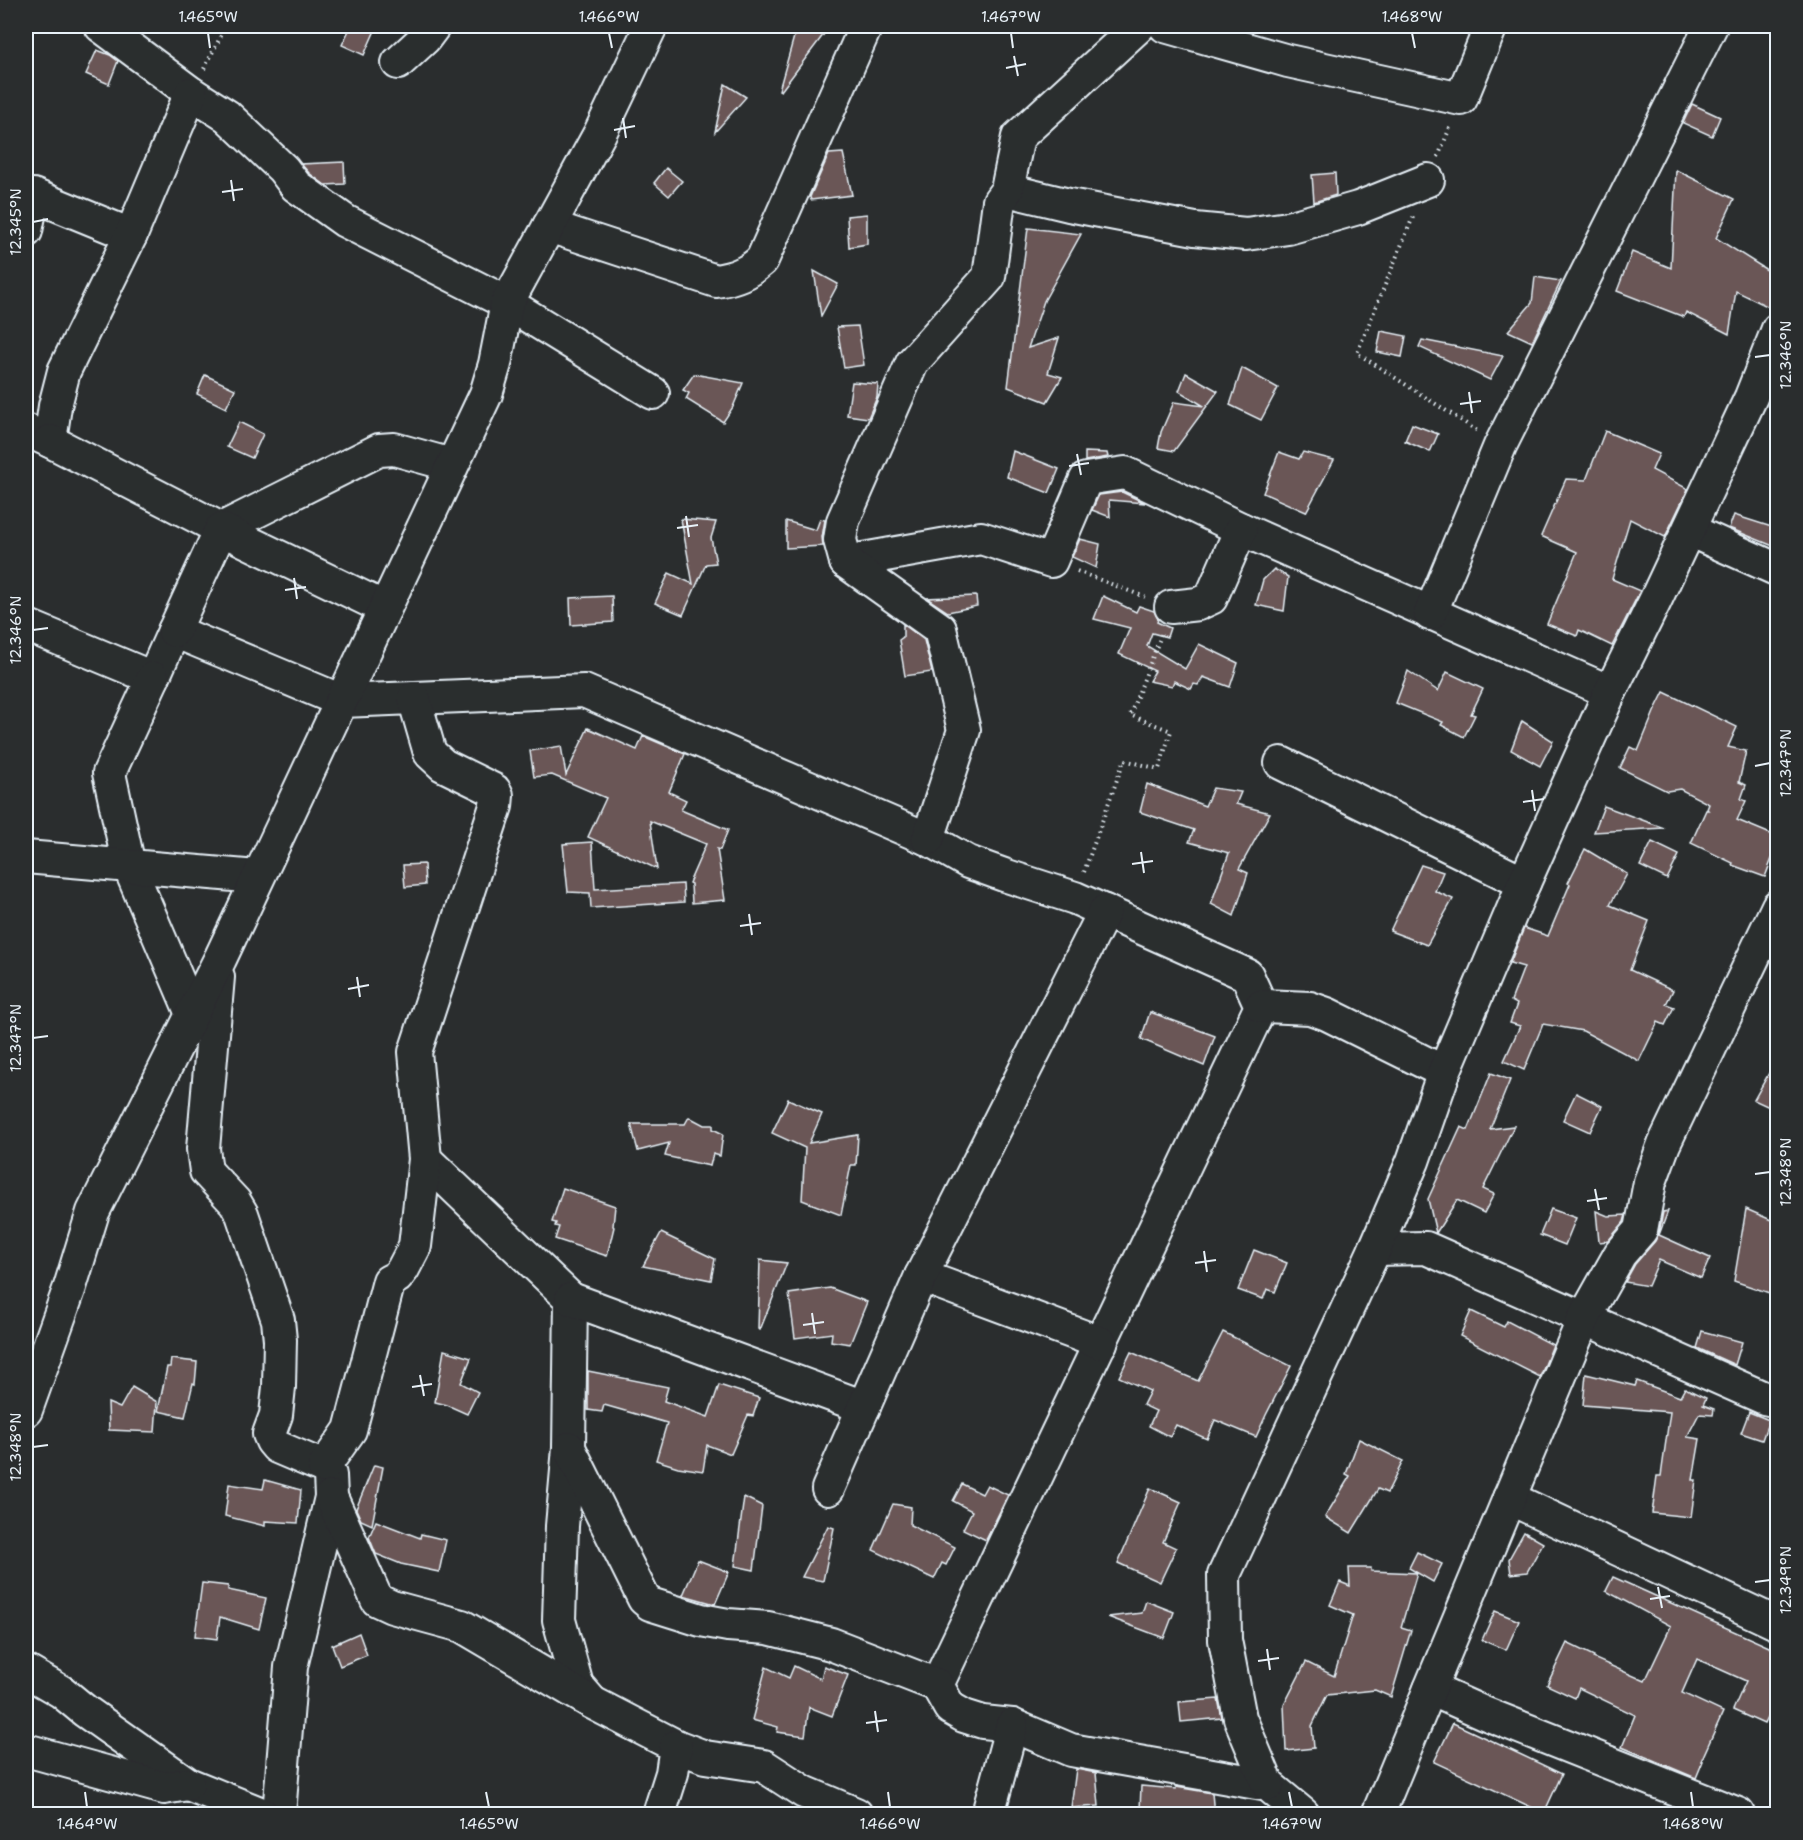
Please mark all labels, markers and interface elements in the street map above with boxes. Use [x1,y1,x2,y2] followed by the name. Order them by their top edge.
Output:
[178,7,238,27] text: 1.465°W
[578,7,640,27] text: 1.466°W
[981,7,1041,27] text: 1.467°W
[1382,7,1443,27] text: 1.468°W
[6,188,26,256] text: 12.345°N
[1776,321,1796,389] text: 12.346°N
[6,596,26,664] text: 12.346°N
[1776,729,1796,797] text: 12.347°N
[6,1004,26,1072] text: 12.347°N
[1776,1138,1796,1206] text: 12.348°N
[6,1413,26,1481] text: 12.348°N
[1776,1546,1796,1614] text: 12.349°N
[56,1814,118,1834] text: 1.464°W
[459,1814,519,1834] text: 1.465°W
[859,1814,921,1834] text: 1.466°W
[1262,1814,1322,1834] text: 1.467°W
[1663,1814,1724,1834] text: 1.468°W

